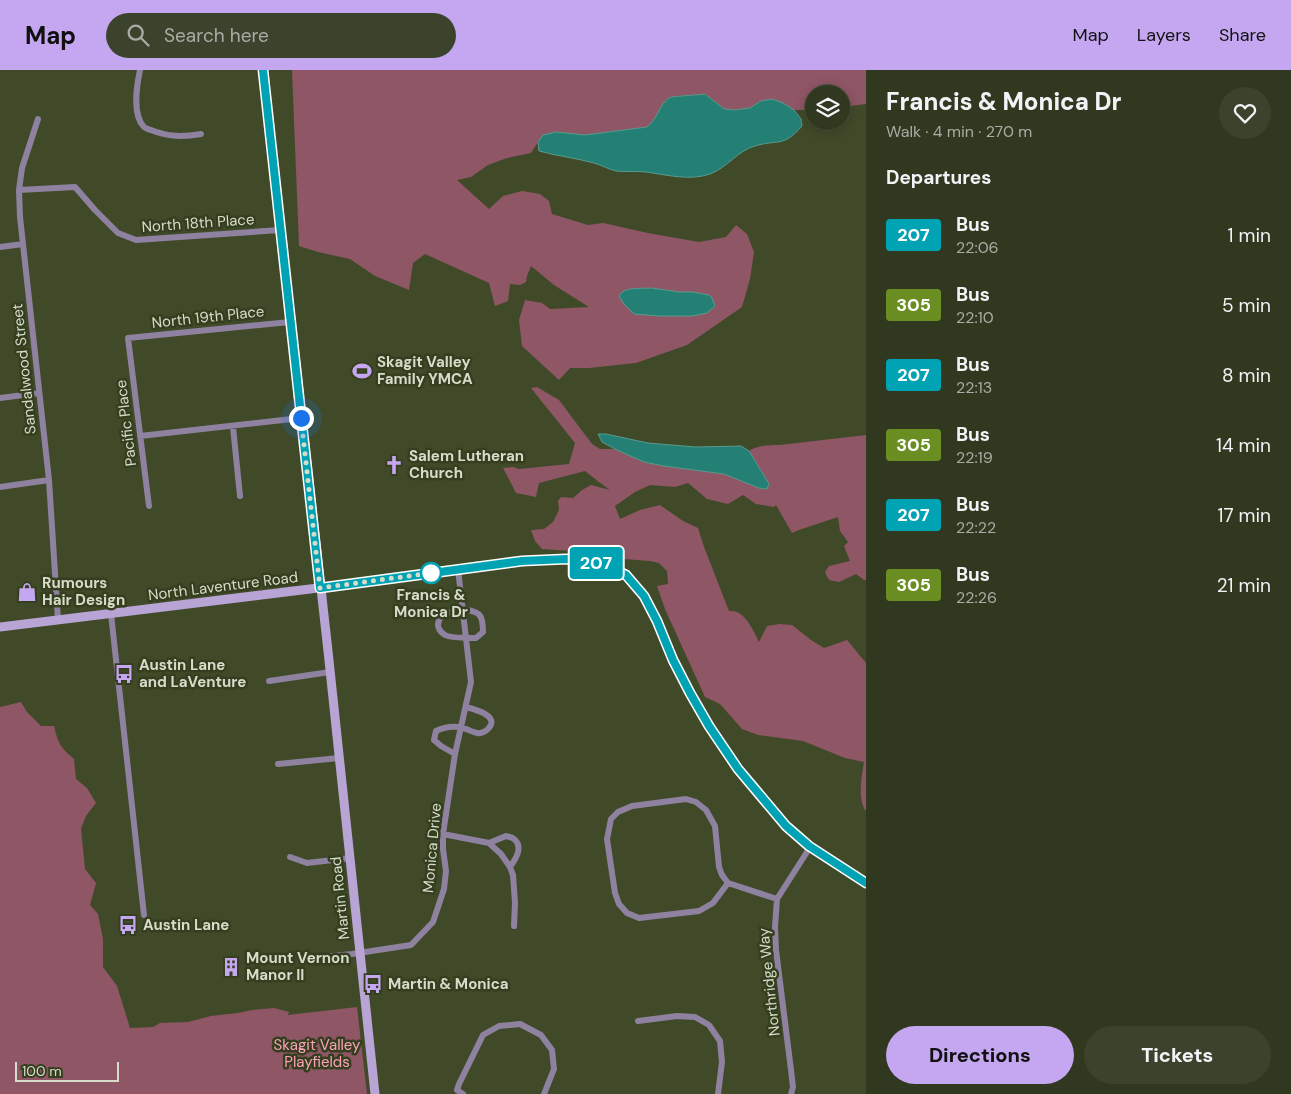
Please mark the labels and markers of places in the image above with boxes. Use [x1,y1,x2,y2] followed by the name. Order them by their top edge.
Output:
[377,352,473,389] place label: Skagit Valley Family YMCA
[351,360,373,382] sports icon: Skagit Valley Family YMCA
[409,446,524,483] place label: Salem Lutheran Church
[383,454,405,476] church icon: Salem Lutheran Church
[420,562,442,584] marker: Francis & Monica Dr
[42,573,125,610] place label: Rumours Hair Design
[16,581,38,603] shop icon: Rumours Hair Design
[394,585,468,622] place label: Francis & Monica Dr
[139,655,246,692] place label: Austin Lane and LaVenture
[113,663,135,685] bus stop icon: Austin Lane and LaVenture
[117,914,139,936] bus stop icon: Austin Lane
[143,915,229,935] place label: Austin Lane
[246,948,349,985] place label: Mount Vernon Manor II
[220,956,242,978] building icon: Mount Vernon Manor II
[362,973,384,995] bus stop icon: Martin & Monica
[388,974,509,994] place label: Martin & Monica

